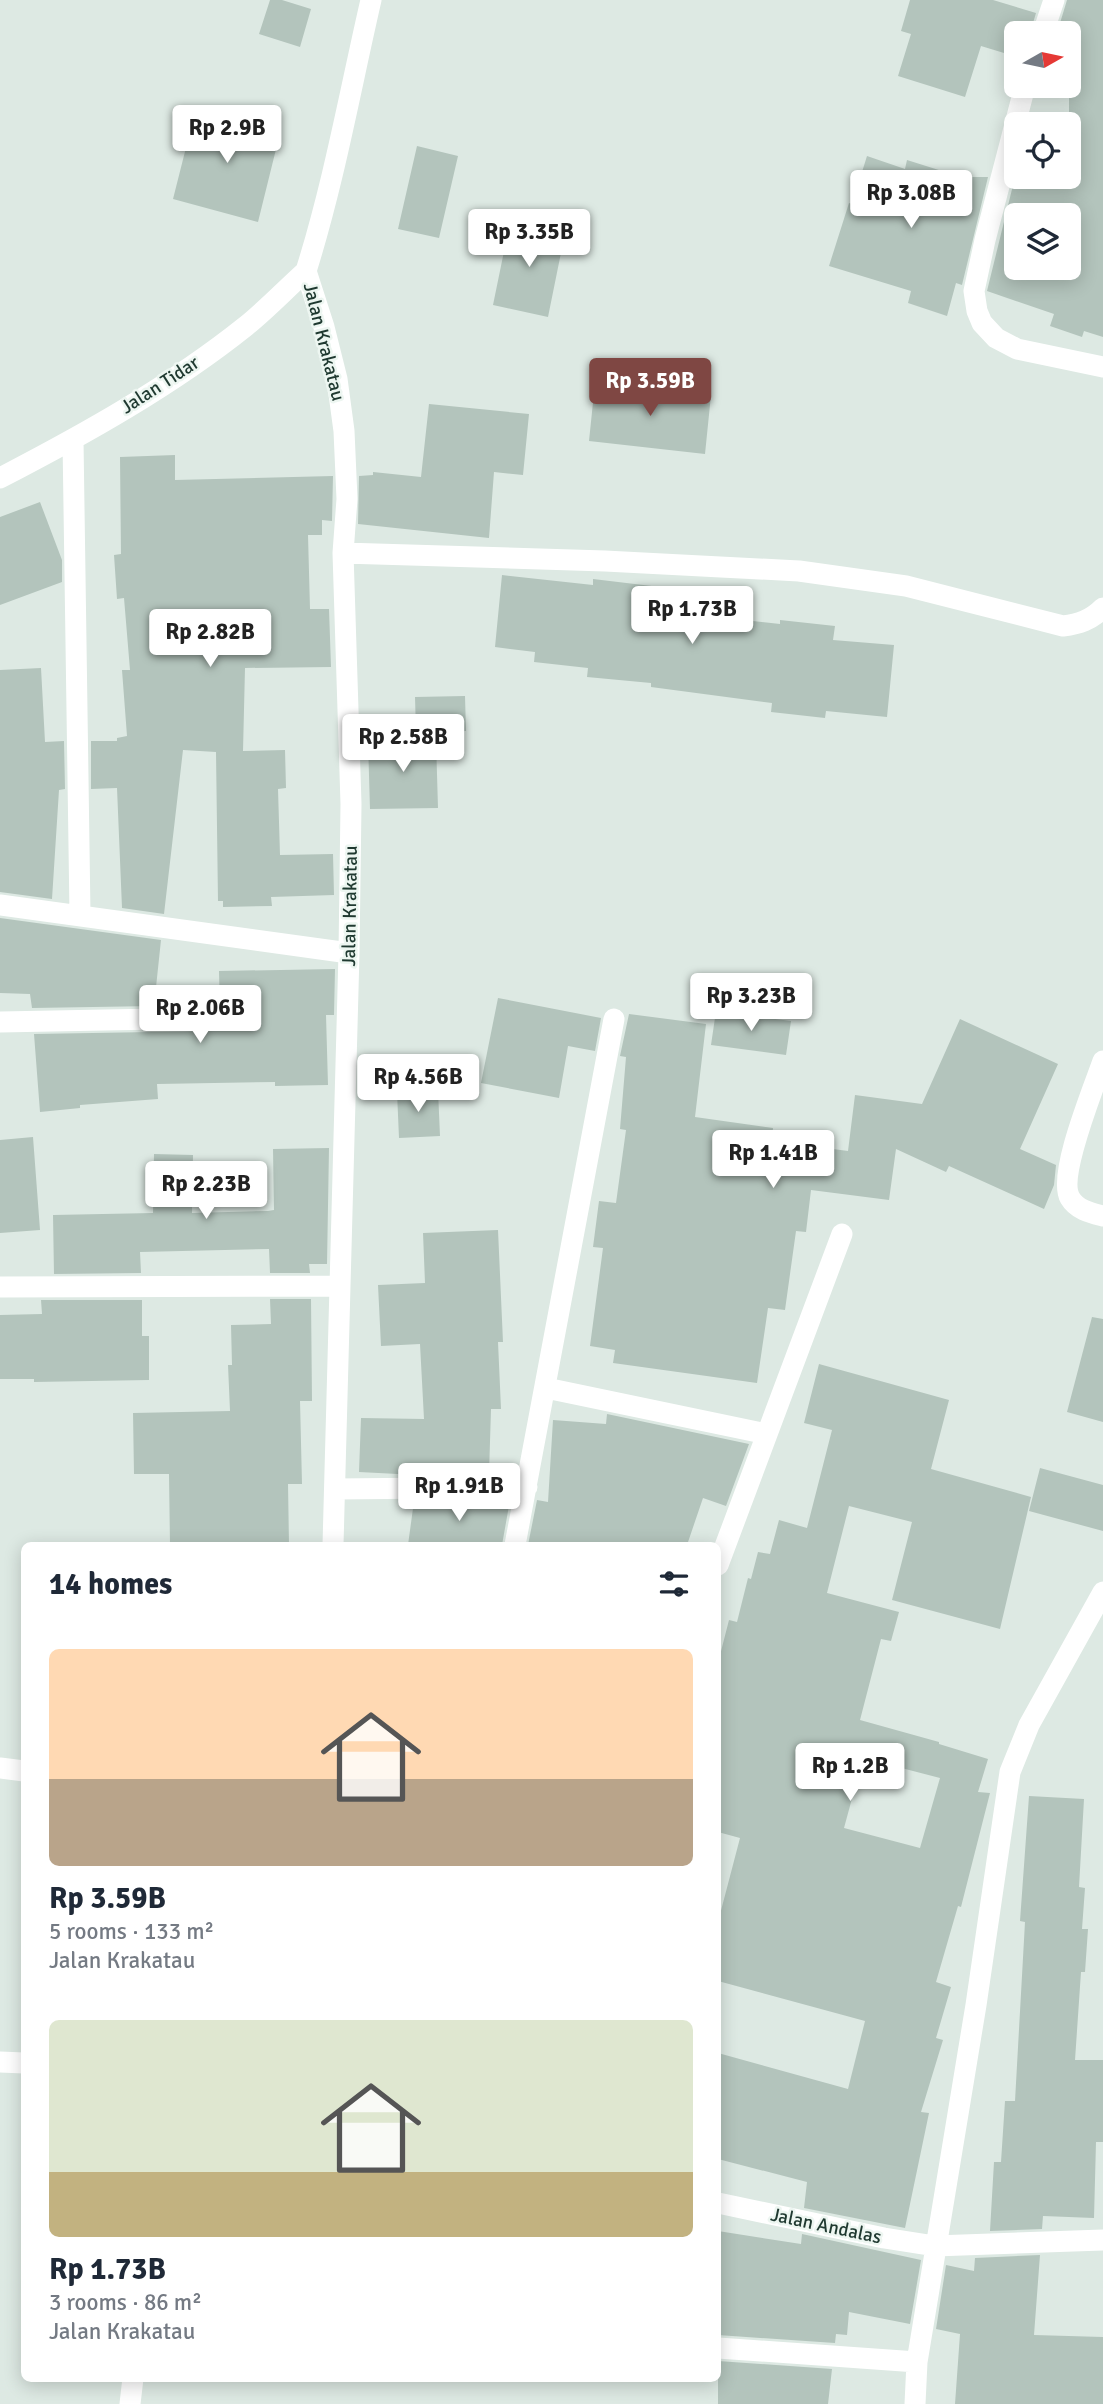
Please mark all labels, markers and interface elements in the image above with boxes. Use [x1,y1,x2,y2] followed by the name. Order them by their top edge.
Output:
[1004,21,1082,98] north arrow
[1004,21,1081,280] map controls
[162,106,292,165] pin: Rp 2.9B
[1004,112,1081,189] button: locate
[188,113,266,142] text: Rp 2.9B
[839,170,983,230] pin: Rp 3.08B
[866,178,956,207] text: Rp 3.08B
[1004,203,1081,280] button: layers
[457,210,601,269] pin: Rp 3.35B
[484,217,574,246] text: Rp 3.35B
[298,280,350,404] street label: Jalan Krakatau
[116,351,204,419] street label: Jalan Tidar
[578,358,722,418] pin: Rp 3.59B
[605,366,695,395] text: Rp 3.59B
[620,586,764,646] pin: Rp 1.73B
[647,594,737,623] text: Rp 1.73B
[138,610,282,669] pin: Rp 2.82B
[165,617,255,646] text: Rp 2.82B
[331,714,475,774] pin: Rp 2.58B
[358,722,448,751] text: Rp 2.58B
[337,845,363,967] street label: Jalan Krakatau
[679,974,823,1033] pin: Rp 3.23B
[706,981,796,1010] text: Rp 3.23B
[128,986,272,1045] pin: Rp 2.06B
[155,993,245,1022] text: Rp 2.06B
[346,1054,490,1114] pin: Rp 4.56B
[373,1062,463,1091] text: Rp 4.56B
[701,1130,845,1190] pin: Rp 1.41B
[728,1138,818,1167] text: Rp 1.41B
[134,1162,278,1221] pin: Rp 2.23B
[161,1169,251,1198] text: Rp 2.23B
[387,1464,531,1523] pin: Rp 1.91B
[414,1471,504,1500] text: Rp 1.91B
[655,1565,693,1603] icon: filters
[49,1566,172,1603] text: 14 homes
[308,1694,434,1820] icon: home
[785,1744,915,1803] pin: Rp 1.2B
[811,1751,889,1780] text: Rp 1.2B
[49,1880,166,1917] text: Rp 3.59B
[49,1917,214,1946] text: 5 rooms · 133 m²
[49,1946,195,1975] text: Jalan Krakatau
[308,2065,434,2191] icon: home
[768,2203,884,2249] street label: Jalan Andalas
[49,2251,166,2288] text: Rp 1.73B
[49,2288,202,2317] text: 3 rooms · 86 m²
[49,2317,195,2346] text: Jalan Krakatau

